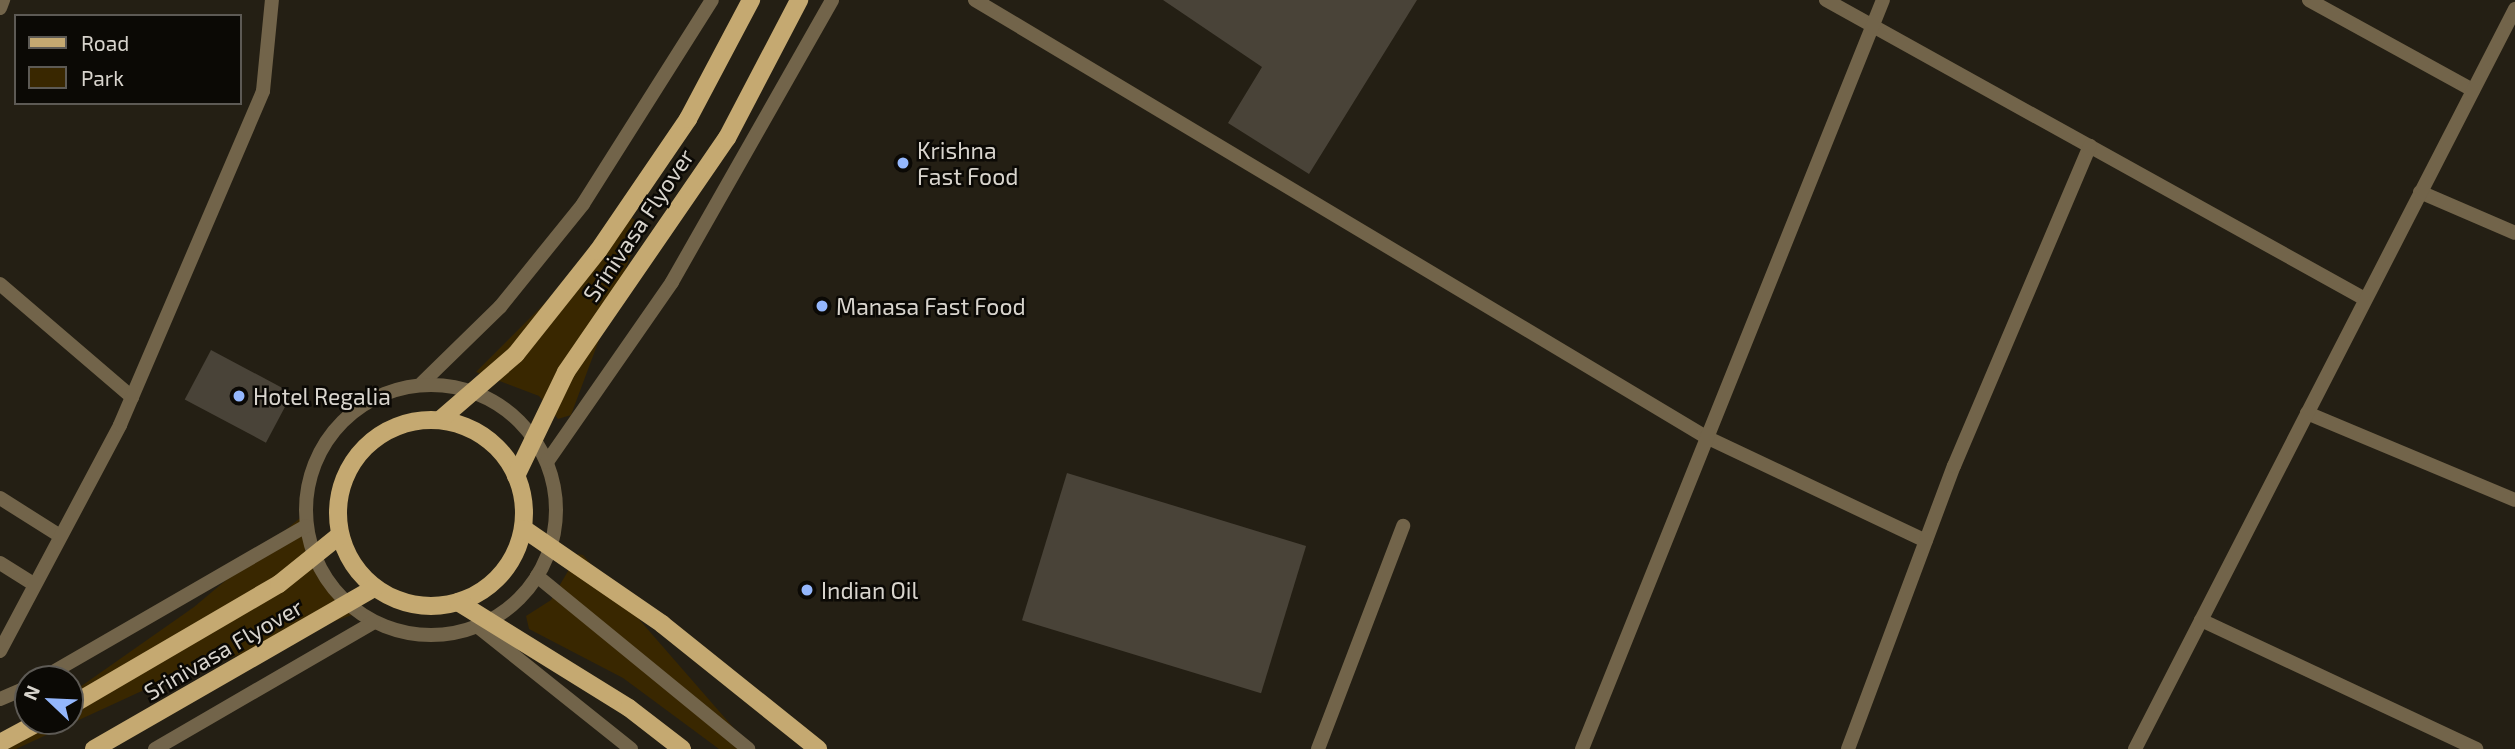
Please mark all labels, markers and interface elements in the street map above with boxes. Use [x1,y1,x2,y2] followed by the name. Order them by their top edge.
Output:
[14,14,242,105] legend
[81,30,129,55] text: Road
[81,65,124,90] text: Park
[917,136,1018,190] place label: Krishna Fast Food
[577,143,699,307] street label: Srinivasa Flyover
[895,155,911,171] marker: Krishna Fast Food
[836,292,1026,320] place label: Manasa Fast Food
[814,298,830,314] marker: Manasa Fast Food
[253,382,391,410] place label: Hotel Regalia
[231,388,247,404] marker: Hotel Regalia
[821,576,918,604] place label: Indian Oil
[799,582,815,598] marker: Indian Oil
[139,592,307,706] street label: Srinivasa Flyover
[14,665,84,735] north arrow
[18,682,44,703] text: N

